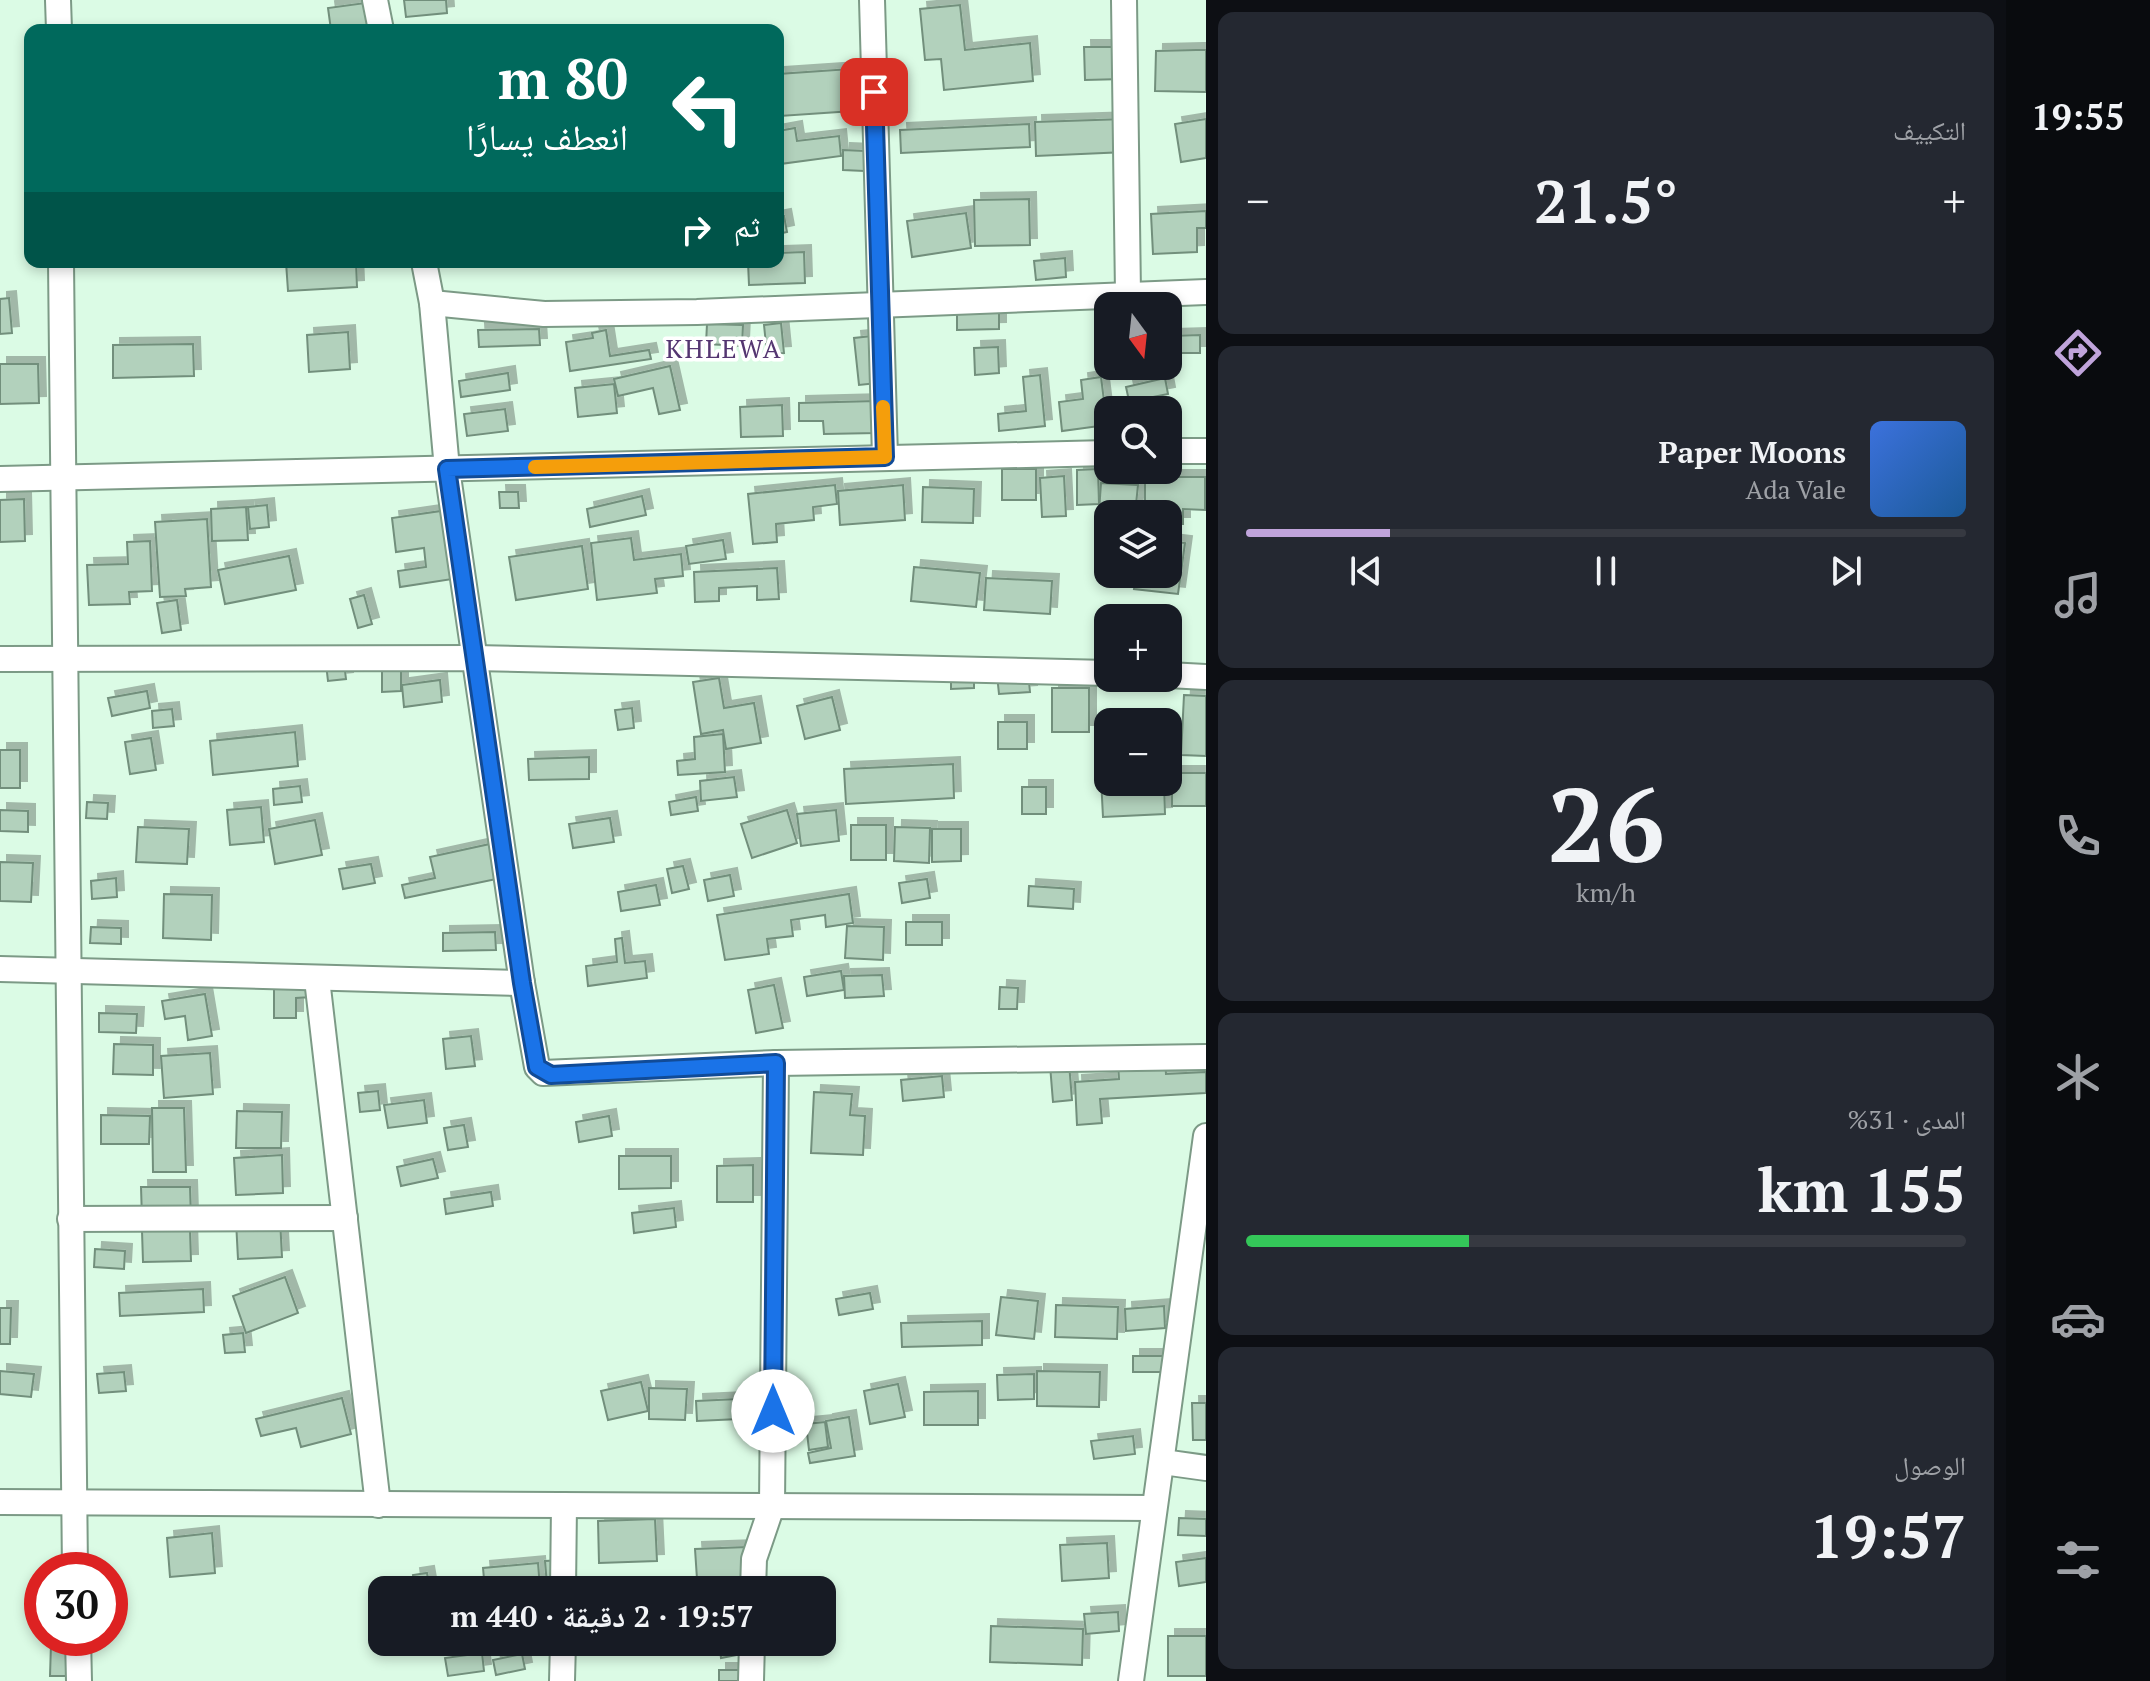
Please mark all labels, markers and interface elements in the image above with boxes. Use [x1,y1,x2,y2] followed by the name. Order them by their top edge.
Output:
[498,41,628,115] text: 80 m
[656,56,760,160] icon: left
[840,58,908,126] pin
[852,70,896,114] icon: arrive
[2031,93,2125,140] text: 19:55
[466,113,628,160] text: انعطف يسارًا
[1893,113,1966,147] text: التكييف
[1534,161,1678,240] text: 21.5°
[1246,171,1269,230] text: −
[1943,171,1966,230] text: +
[734,206,760,246] text: ثم
[674,208,718,252] icon: right
[1094,292,1182,380] north arrow
[1094,292,1182,796] map controls
[2050,325,2106,381] icon: directions
[666,331,782,365] district label: KHLEWA
[1094,396,1182,484] button: search
[1658,432,1846,472] text: Paper Moons
[1745,472,1846,506] text: Ada Vale
[1094,500,1182,588] button: layers
[1344,549,1388,593] icon: previous
[1584,549,1628,593] icon: pause
[1824,549,1868,593] icon: next
[2050,567,2106,623] icon: music
[1094,604,1182,692] button: +
[1094,708,1182,796] button: −
[1547,754,1665,892] text: 26
[2050,808,2106,864] icon: phone
[1576,875,1636,909] text: km/h
[2050,1049,2106,1105] icon: climate
[1848,1102,1966,1136] text: المدى · 31%
[1758,1150,1966,1229] text: 155 km
[2050,1291,2106,1347] icon: car
[731,1369,815,1453] position arrow
[1894,1448,1966,1482] text: الوصول
[1810,1496,1966,1575] text: 19:57
[2050,1532,2106,1588] icon: filters
[24,1552,128,1656] speed limit sign: 30
[450,1596,754,1636] text: 19:57 · 2 دقيقة · 440 m

